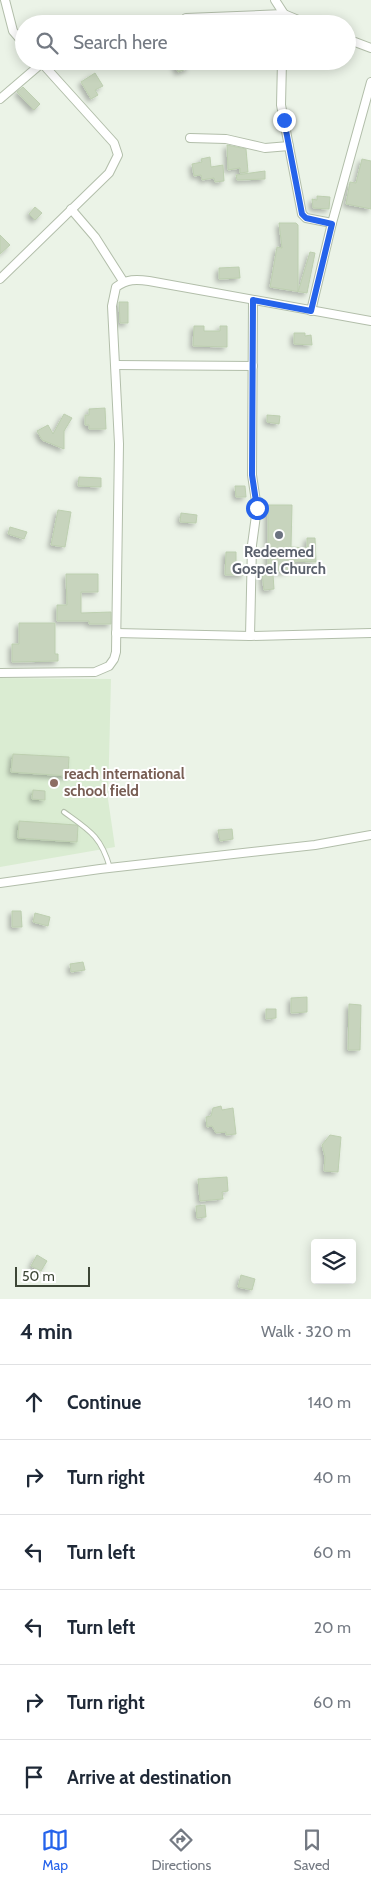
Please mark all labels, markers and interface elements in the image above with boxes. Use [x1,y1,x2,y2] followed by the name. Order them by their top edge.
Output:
[15,15,356,70] search box
[33,29,61,57] icon: search
[73,31,167,54] text: Search here
[273,109,296,132] route end
[246,497,269,520] route start
[273,529,285,541] marker: Redeemed Gospel Church
[232,543,326,578] place label: Redeemed Gospel Church
[64,765,185,800] place label: reach international school field
[48,777,60,789] marker: reach international school field
[311,1239,356,1284] map controls
[311,1239,356,1284] button: layers
[15,1264,90,1287] scale bar
[22,1267,55,1285] text: 50 m
[20,1319,73,1344] text: 4 min
[261,1322,351,1341] text: Walk · 320 m
[20,1388,48,1416] icon: ahead
[67,1391,141,1414] text: Continue
[308,1393,351,1412] text: 140 m
[20,1463,48,1491] icon: right
[67,1466,145,1489] text: Turn right
[313,1468,351,1487] text: 40 m
[20,1538,48,1566] icon: left
[67,1541,135,1564] text: Turn left
[313,1543,351,1562] text: 60 m
[20,1613,48,1641] icon: left
[67,1616,135,1639] text: Turn left
[314,1618,351,1637] text: 20 m
[20,1688,48,1716] icon: right
[67,1691,145,1714] text: Turn right
[313,1693,351,1712] text: 60 m
[20,1763,48,1791] icon: arrive
[67,1766,231,1789] text: Arrive at destination
[41,1826,69,1874] tab: Map
[151,1826,211,1874] tab: Directions
[293,1826,330,1874] tab: Saved

